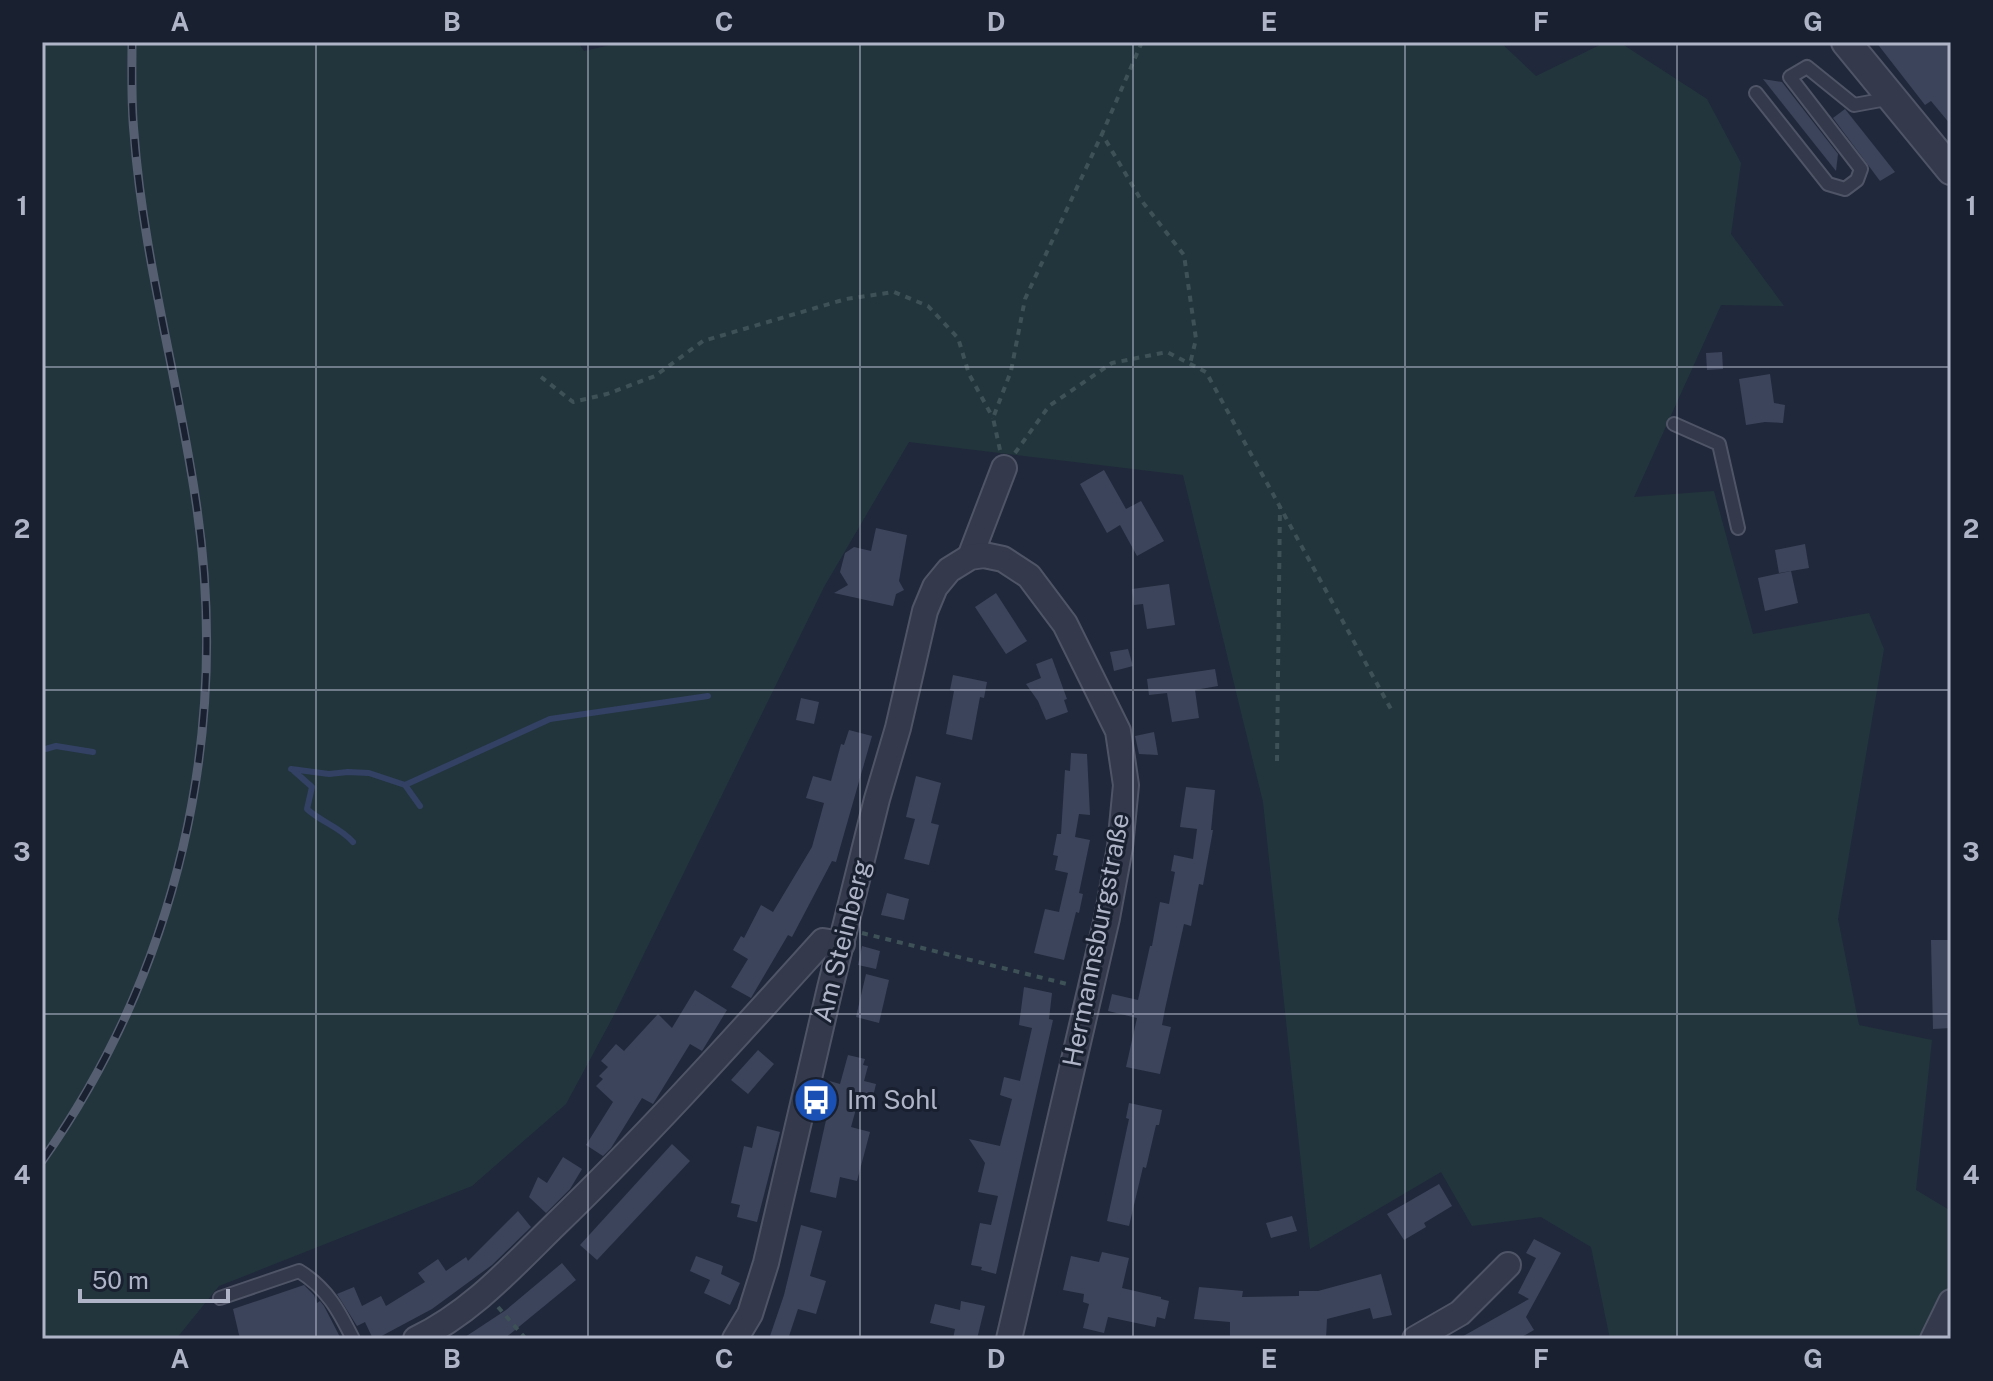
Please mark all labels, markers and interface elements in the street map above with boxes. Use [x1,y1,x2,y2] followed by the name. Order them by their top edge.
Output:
[171,6,190,37] text: A
[443,6,461,37] text: B
[715,6,733,37] text: C
[987,6,1005,37] text: D
[1261,6,1277,37] text: E
[1533,6,1549,37] text: F
[1803,6,1823,37] text: G
[16,190,28,221] text: 1
[1965,190,1977,221] text: 1
[14,513,30,544] text: 2
[1963,513,1979,544] text: 2
[1056,810,1135,1069] street label: Hermannsburgstraße
[13,836,31,867] text: 3
[1962,836,1980,867] text: 3
[806,856,877,1025] street label: Am Steinberg
[792,1076,840,1124] bus stop icon: Im Sohl
[847,1084,938,1115] place label: Im Sohl
[13,1159,31,1190] text: 4
[1962,1159,1980,1190] text: 4
[80,1253,228,1303] scale bar
[92,1266,149,1294] text: 50 m
[171,1343,190,1374] text: A
[443,1343,461,1374] text: B
[715,1343,733,1374] text: C
[987,1343,1005,1374] text: D
[1261,1343,1277,1374] text: E
[1533,1343,1549,1374] text: F
[1803,1343,1823,1374] text: G

